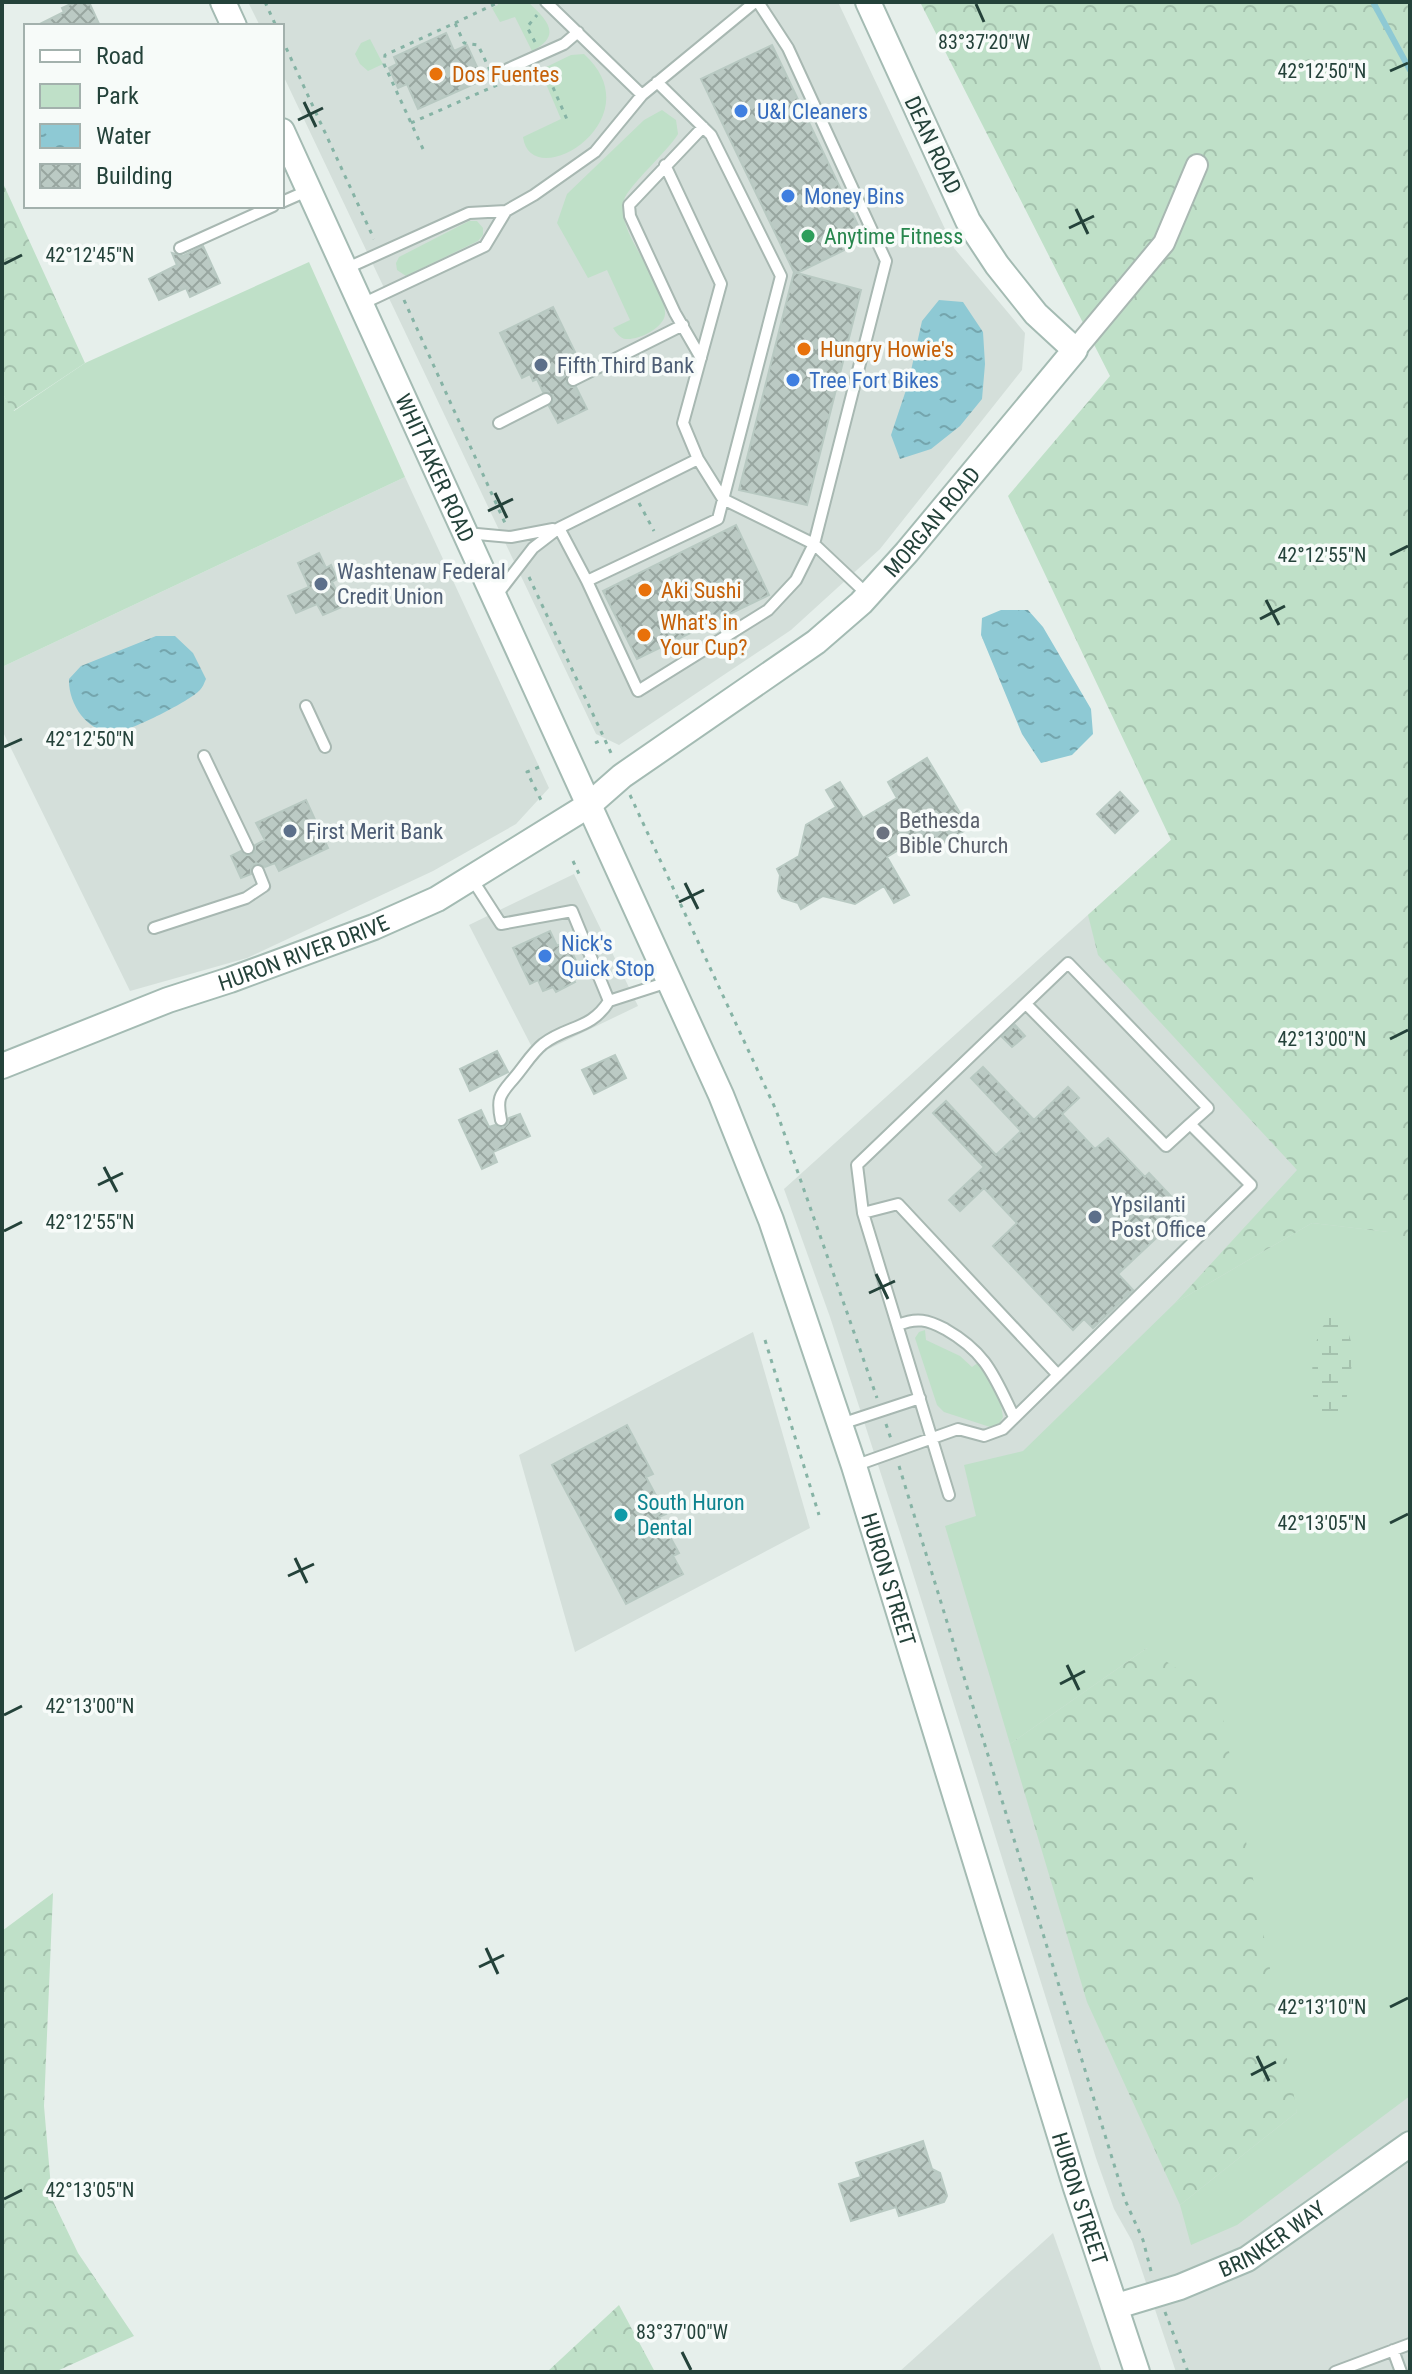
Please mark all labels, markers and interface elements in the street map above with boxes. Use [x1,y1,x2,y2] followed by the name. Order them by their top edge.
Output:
[24,24,284,208] legend
[938,30,1030,54] text: 83°37'20"W
[96,42,144,70] text: Road
[1277,59,1367,83] text: 42°12'50"N
[452,62,560,87] place label: Dos Fuentes
[427,65,445,83] marker: Dos Fuentes
[96,82,139,110] text: Park
[900,92,966,198] street label: DEAN ROAD
[757,99,868,124] place label: U&I Cleaners
[732,102,750,120] marker: U&I Cleaners
[96,122,151,150] text: Water
[96,162,173,190] text: Building
[804,184,904,209] place label: Money Bins
[779,187,797,205] marker: Money Bins
[824,224,963,249] place label: Anytime Fitness
[799,227,817,245] marker: Anytime Fitness
[45,243,135,267] text: 42°12'45"N
[820,337,954,362] place label: Hungry Howie's
[795,340,813,358] marker: Hungry Howie's
[557,353,694,378] place label: Fifth Third Bank
[532,356,550,374] marker: Fifth Third Bank
[809,368,939,393] place label: Tree Fort Bikes
[784,371,802,389] marker: Tree Fort Bikes
[391,390,480,546] street label: WHITTAKER ROAD
[878,462,985,582] street label: MORGAN ROAD
[1277,543,1367,567] text: 42°12'55"N
[337,559,506,609] place label: Washtenaw Federal Credit Union
[312,575,330,593] marker: Washtenaw Federal Credit Union
[661,578,741,603] place label: Aki Sushi
[636,581,654,599] marker: Aki Sushi
[660,610,748,660] place label: What's in Your Cup?
[635,626,653,644] marker: What's in Your Cup?
[45,727,135,751] text: 42°12'50"N
[899,808,1008,858] place label: Bethesda Bible Church
[306,819,443,844] place label: First Merit Bank
[281,822,299,840] marker: First Merit Bank
[874,824,892,842] marker: Bethesda Bible Church
[215,910,393,995] street label: HURON RIVER DRIVE
[561,931,655,981] place label: Nick's Quick Stop
[536,947,554,965] marker: Nick's Quick Stop
[1277,1027,1367,1051] text: 42°13'00"N
[1111,1192,1206,1242] place label: Ypsilanti Post Office
[1086,1208,1104,1226] marker: Ypsilanti Post Office
[45,1210,135,1234] text: 42°12'55"N
[637,1490,745,1540] place label: South Huron Dental
[612,1506,630,1524] marker: South Huron Dental
[857,1510,921,1649] street label: HURON STREET
[1277,1511,1367,1535] text: 42°13'05"N
[45,1694,135,1718] text: 42°13'00"N
[1277,1995,1367,2019] text: 42°13'10"N
[1047,2129,1113,2268] street label: HURON STREET
[45,2178,135,2202] text: 42°13'05"N
[1215,2195,1330,2282] street label: BRINKER WAY
[636,2320,728,2344] text: 83°37'00"W

